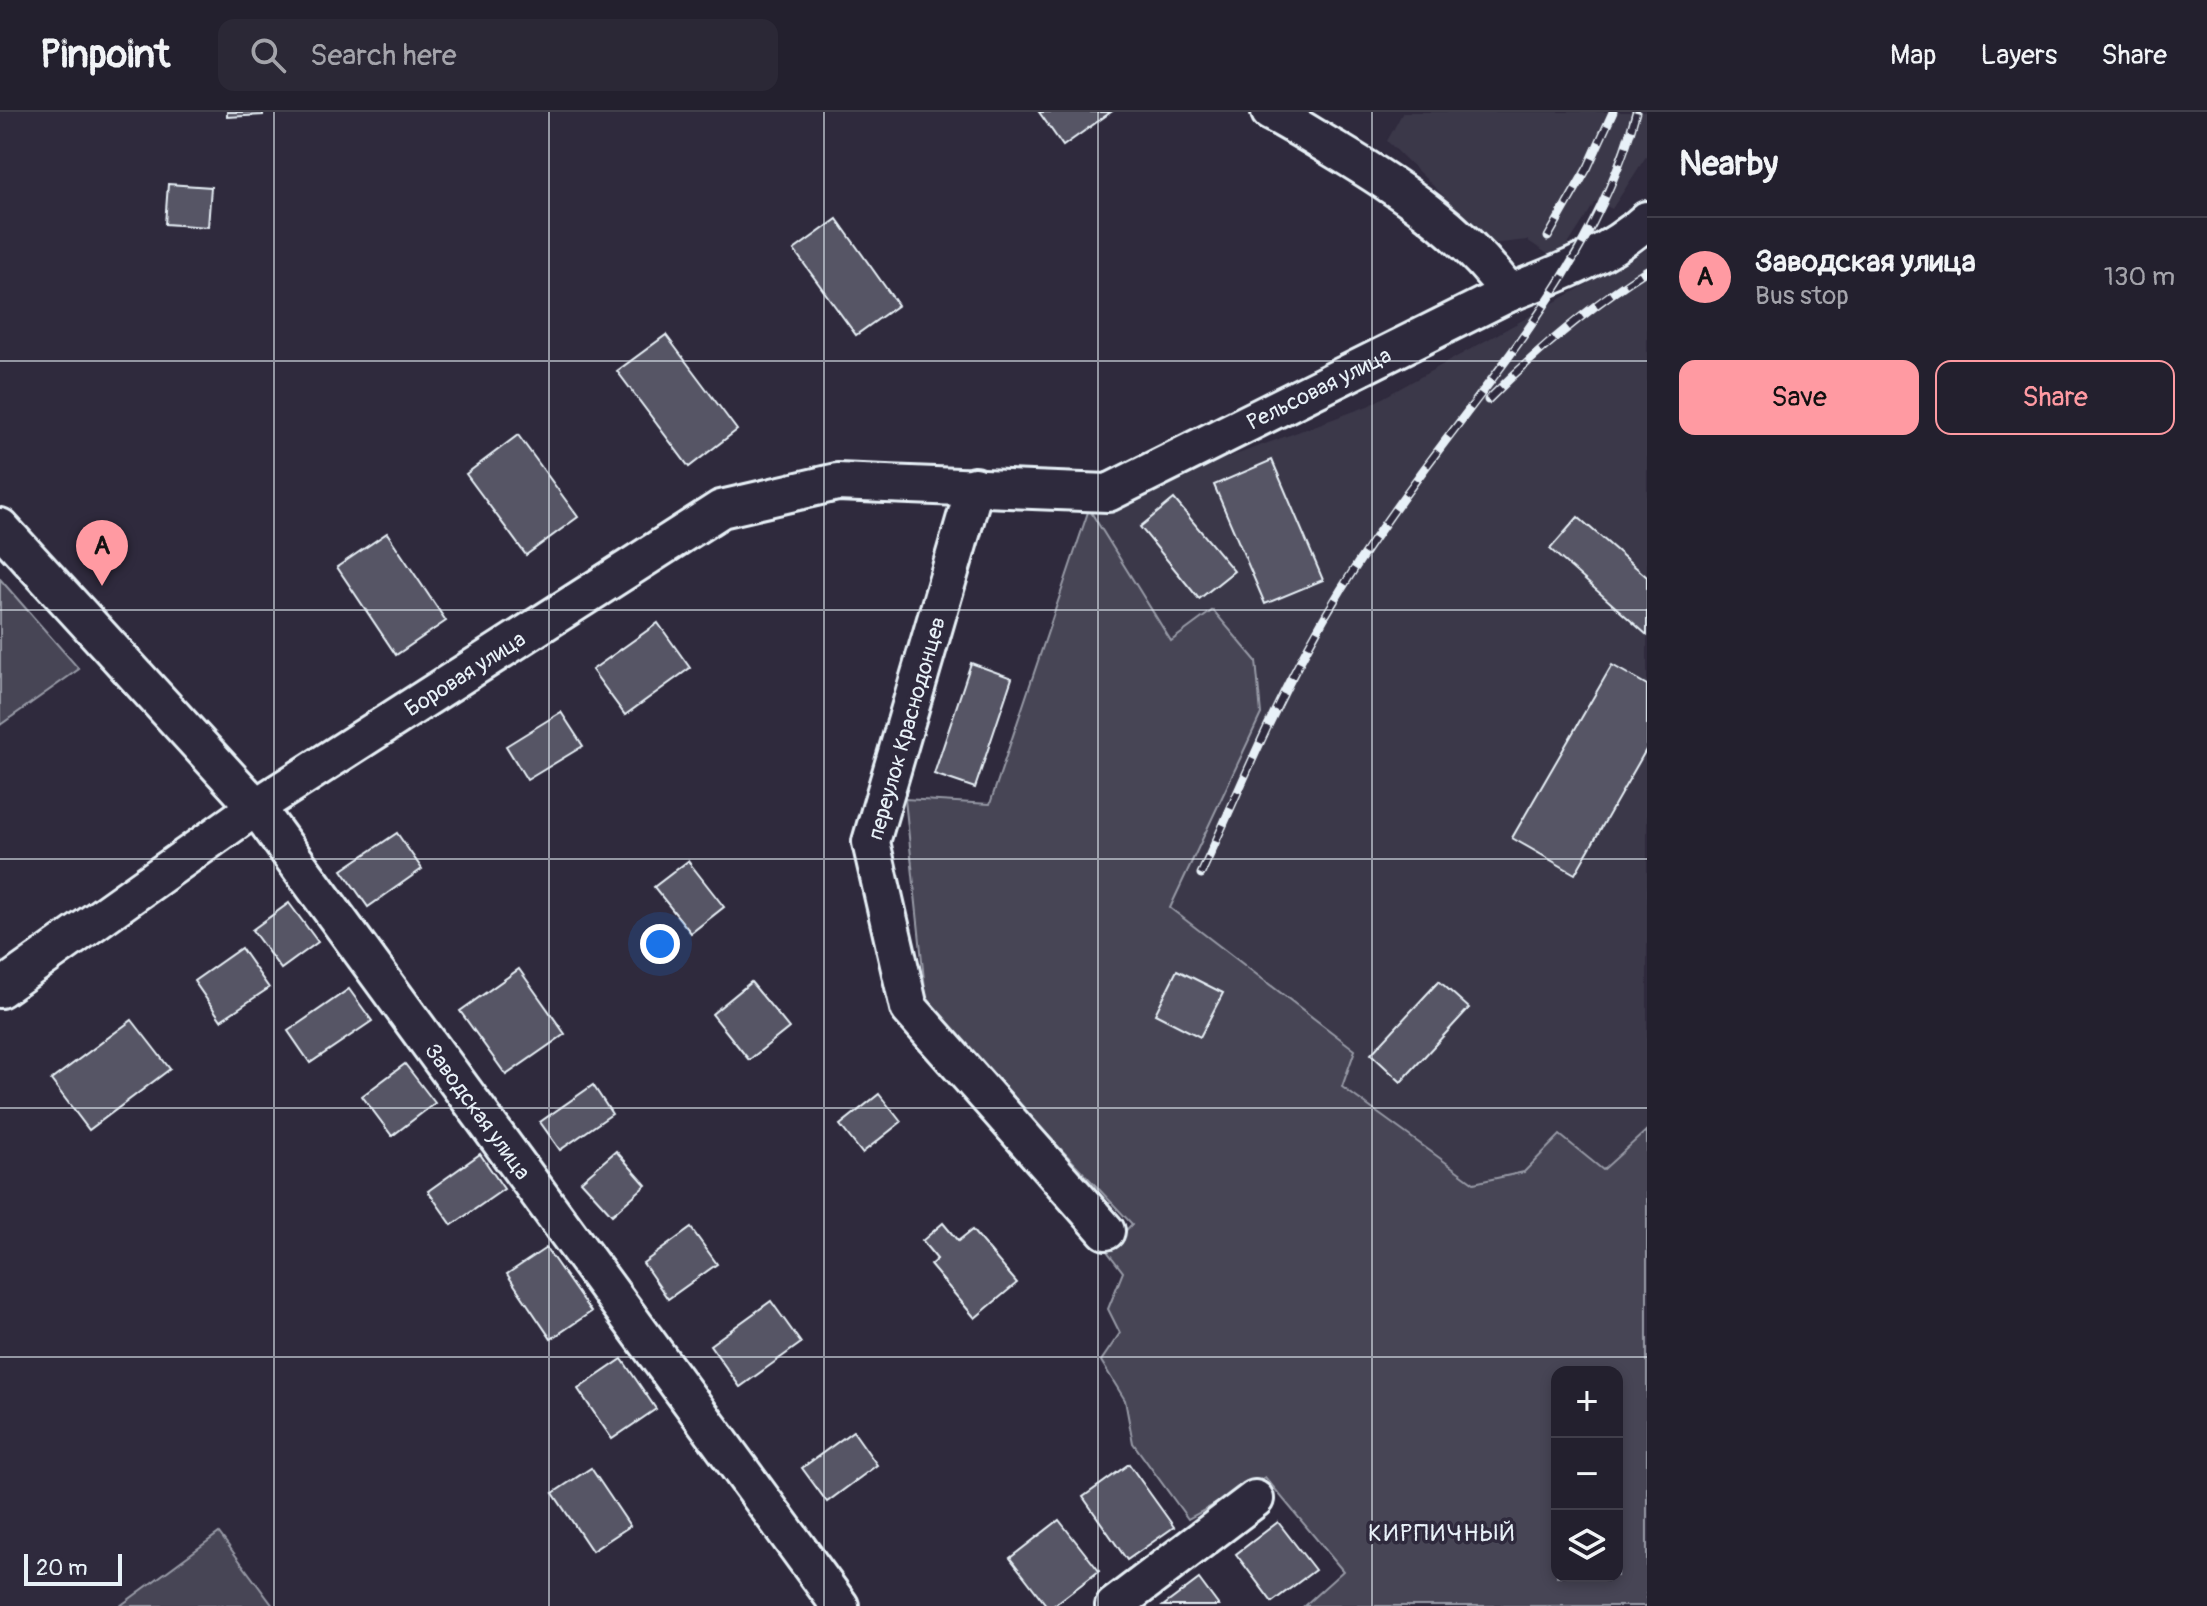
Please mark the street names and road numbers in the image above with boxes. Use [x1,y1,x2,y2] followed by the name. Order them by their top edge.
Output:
[1242,341,1396,437] street label: Рельсовая улица
[862,613,952,843] street label: переулок Краснодонцев
[400,625,531,723] street label: Боровая улица
[418,1038,537,1185] street label: Заводская улица

